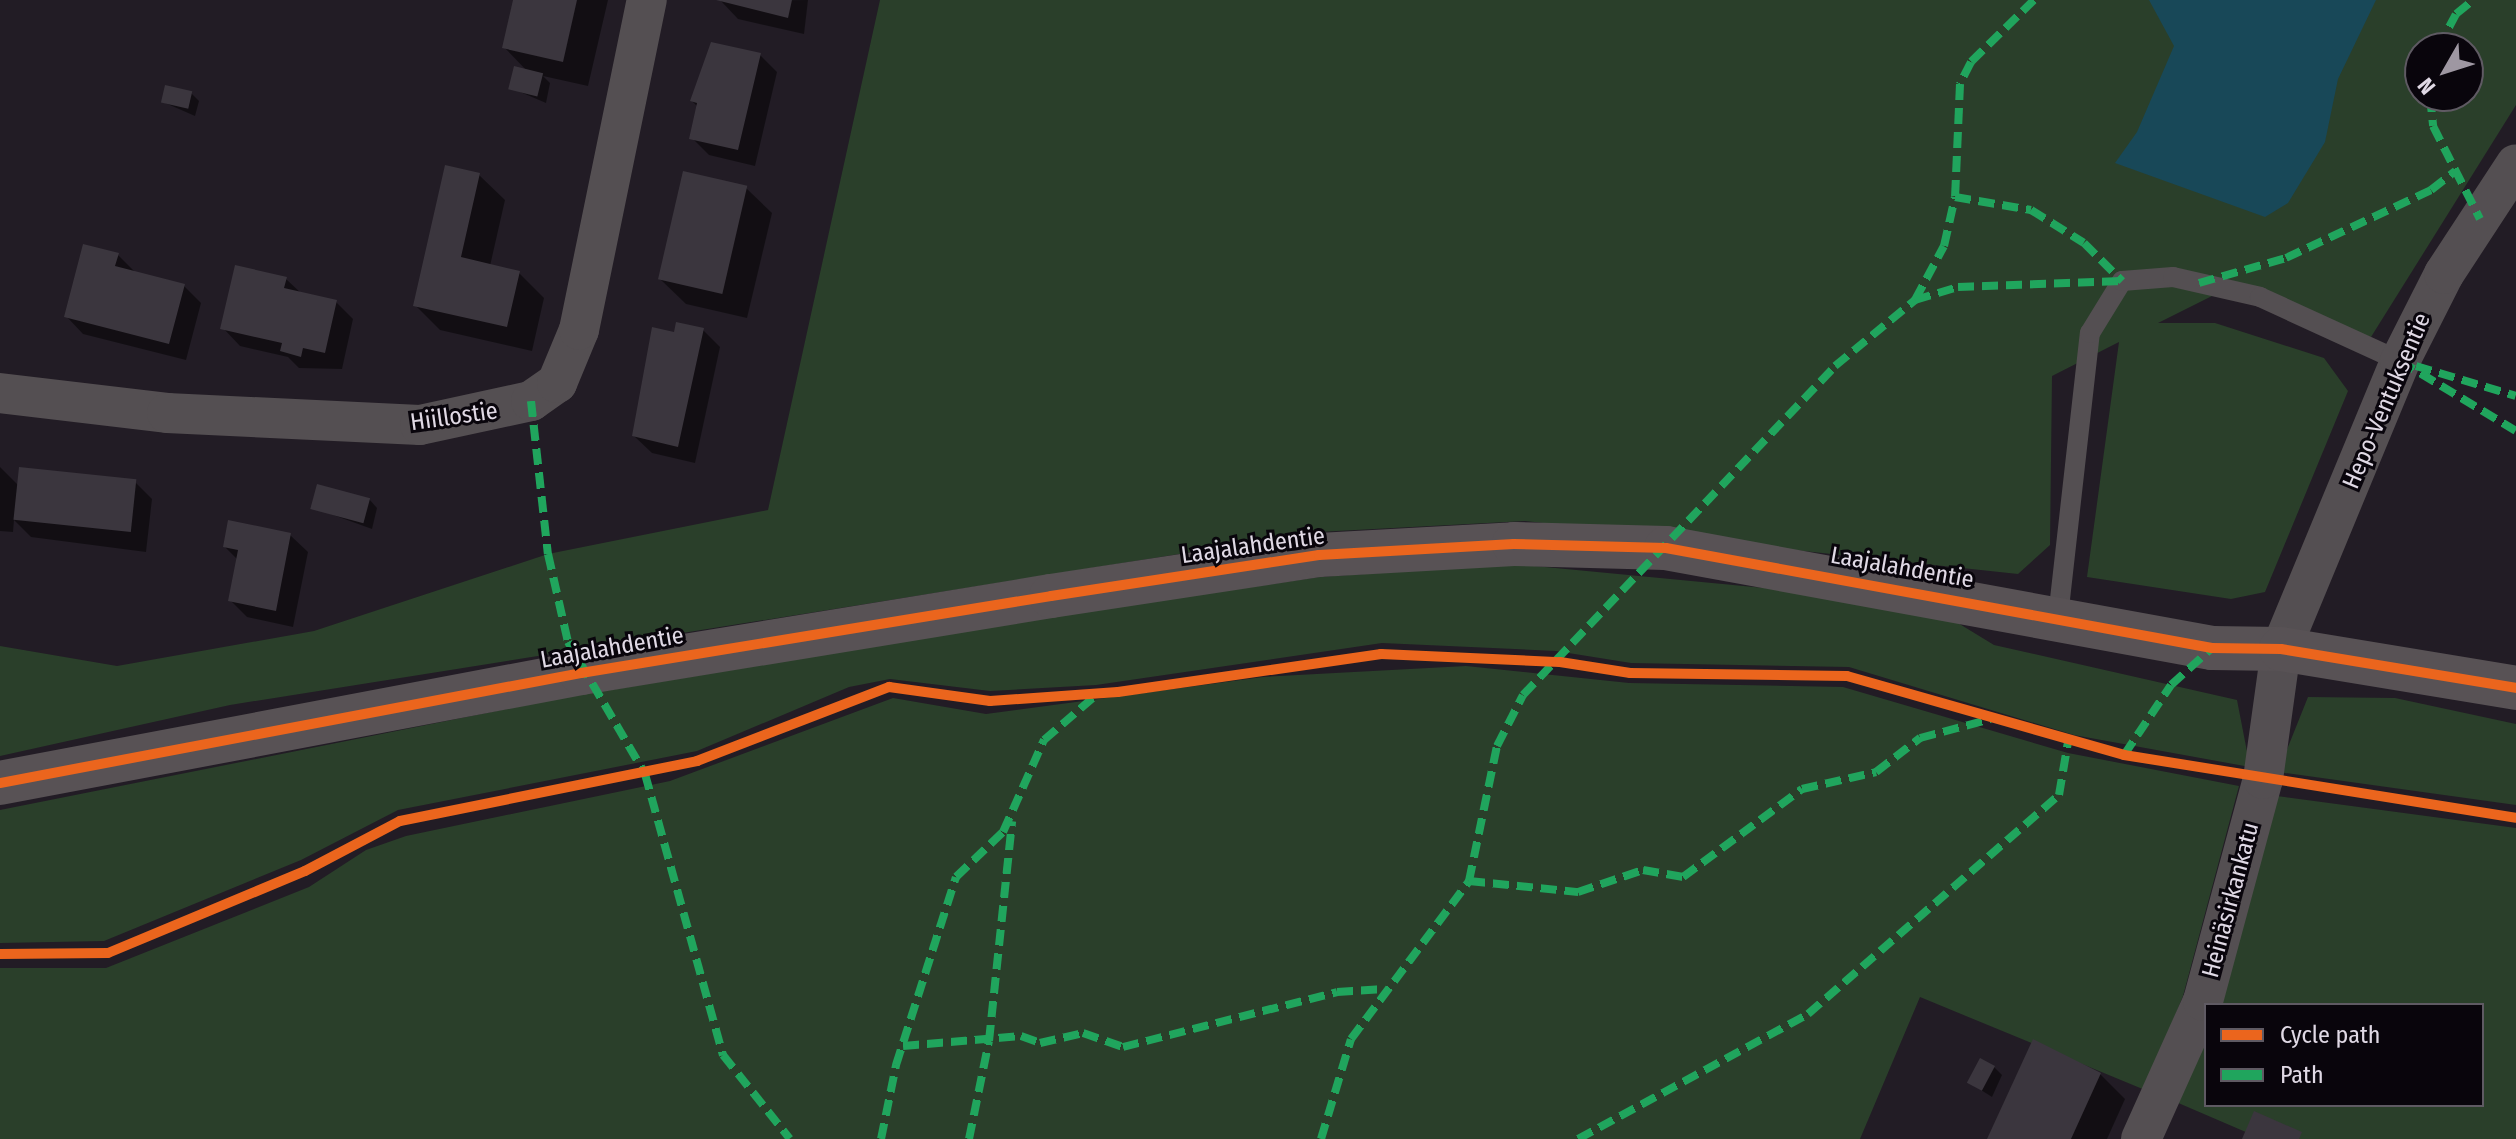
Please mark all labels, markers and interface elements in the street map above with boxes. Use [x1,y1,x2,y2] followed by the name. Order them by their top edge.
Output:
[2404,32,2484,112] north arrow
[2412,73,2441,100] text: N
[2337,309,2437,493] street label: Hepo-Ventuksentie
[409,397,499,437] street label: Hiillostie
[1179,522,1327,570] street label: Laajalahdentie
[1828,541,1976,595] street label: Laajalahdentie
[538,621,686,675] street label: Laajalahdentie
[2196,819,2266,981] street label: Heinäsirkankatu
[2204,1003,2484,1107] legend
[2280,1021,2380,1049] text: Cycle path
[2280,1061,2324,1089] text: Path

